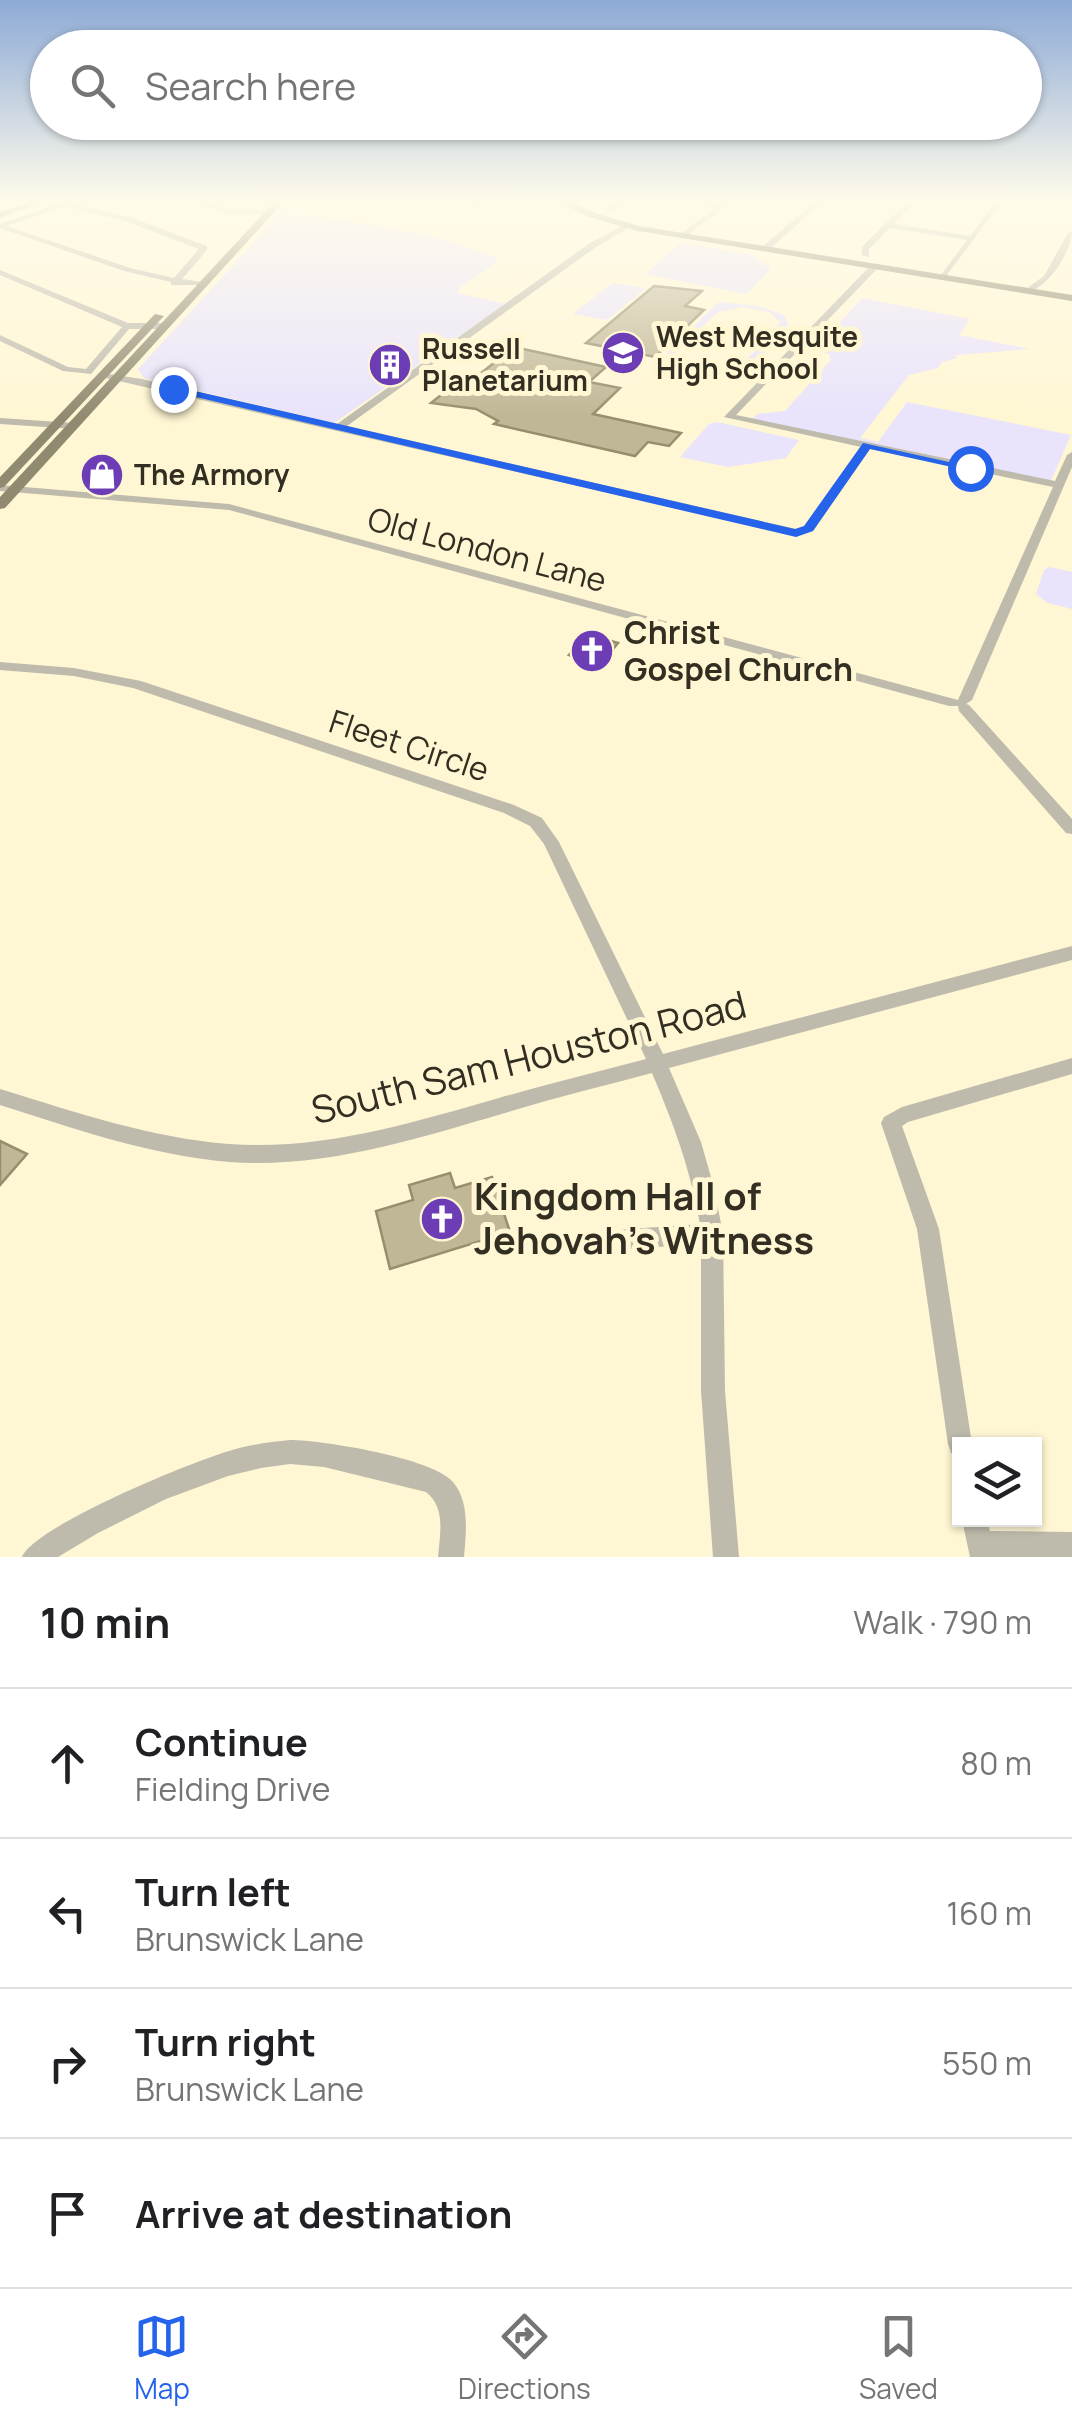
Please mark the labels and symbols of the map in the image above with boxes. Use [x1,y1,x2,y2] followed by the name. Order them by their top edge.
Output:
[656,317,858,387] place label: West Mesquite High School
[422,329,588,399] place label: Russell Planetarium
[600,330,646,376] school or university icon: West Mesquite High School
[367,342,413,388] building icon: Russell Planetarium
[151,367,197,413] route end
[948,446,994,492] route start
[79,452,125,498] shop icon: The Armory
[134,455,290,493] place label: The Armory
[363,496,611,602] street label: Old London Lane
[624,610,853,691] place label: Christ Gospel Church
[569,628,615,674] church icon: Christ Gospel Church
[324,699,495,791] street label: Fleet Circle
[306,977,751,1135] street label: South Sam Houston Road
[474,1169,814,1265] place label: Kingdom Hall of Jehovah's Witness
[419,1196,465,1242] church icon: Kingdom Hall of Jehovah's Witness

